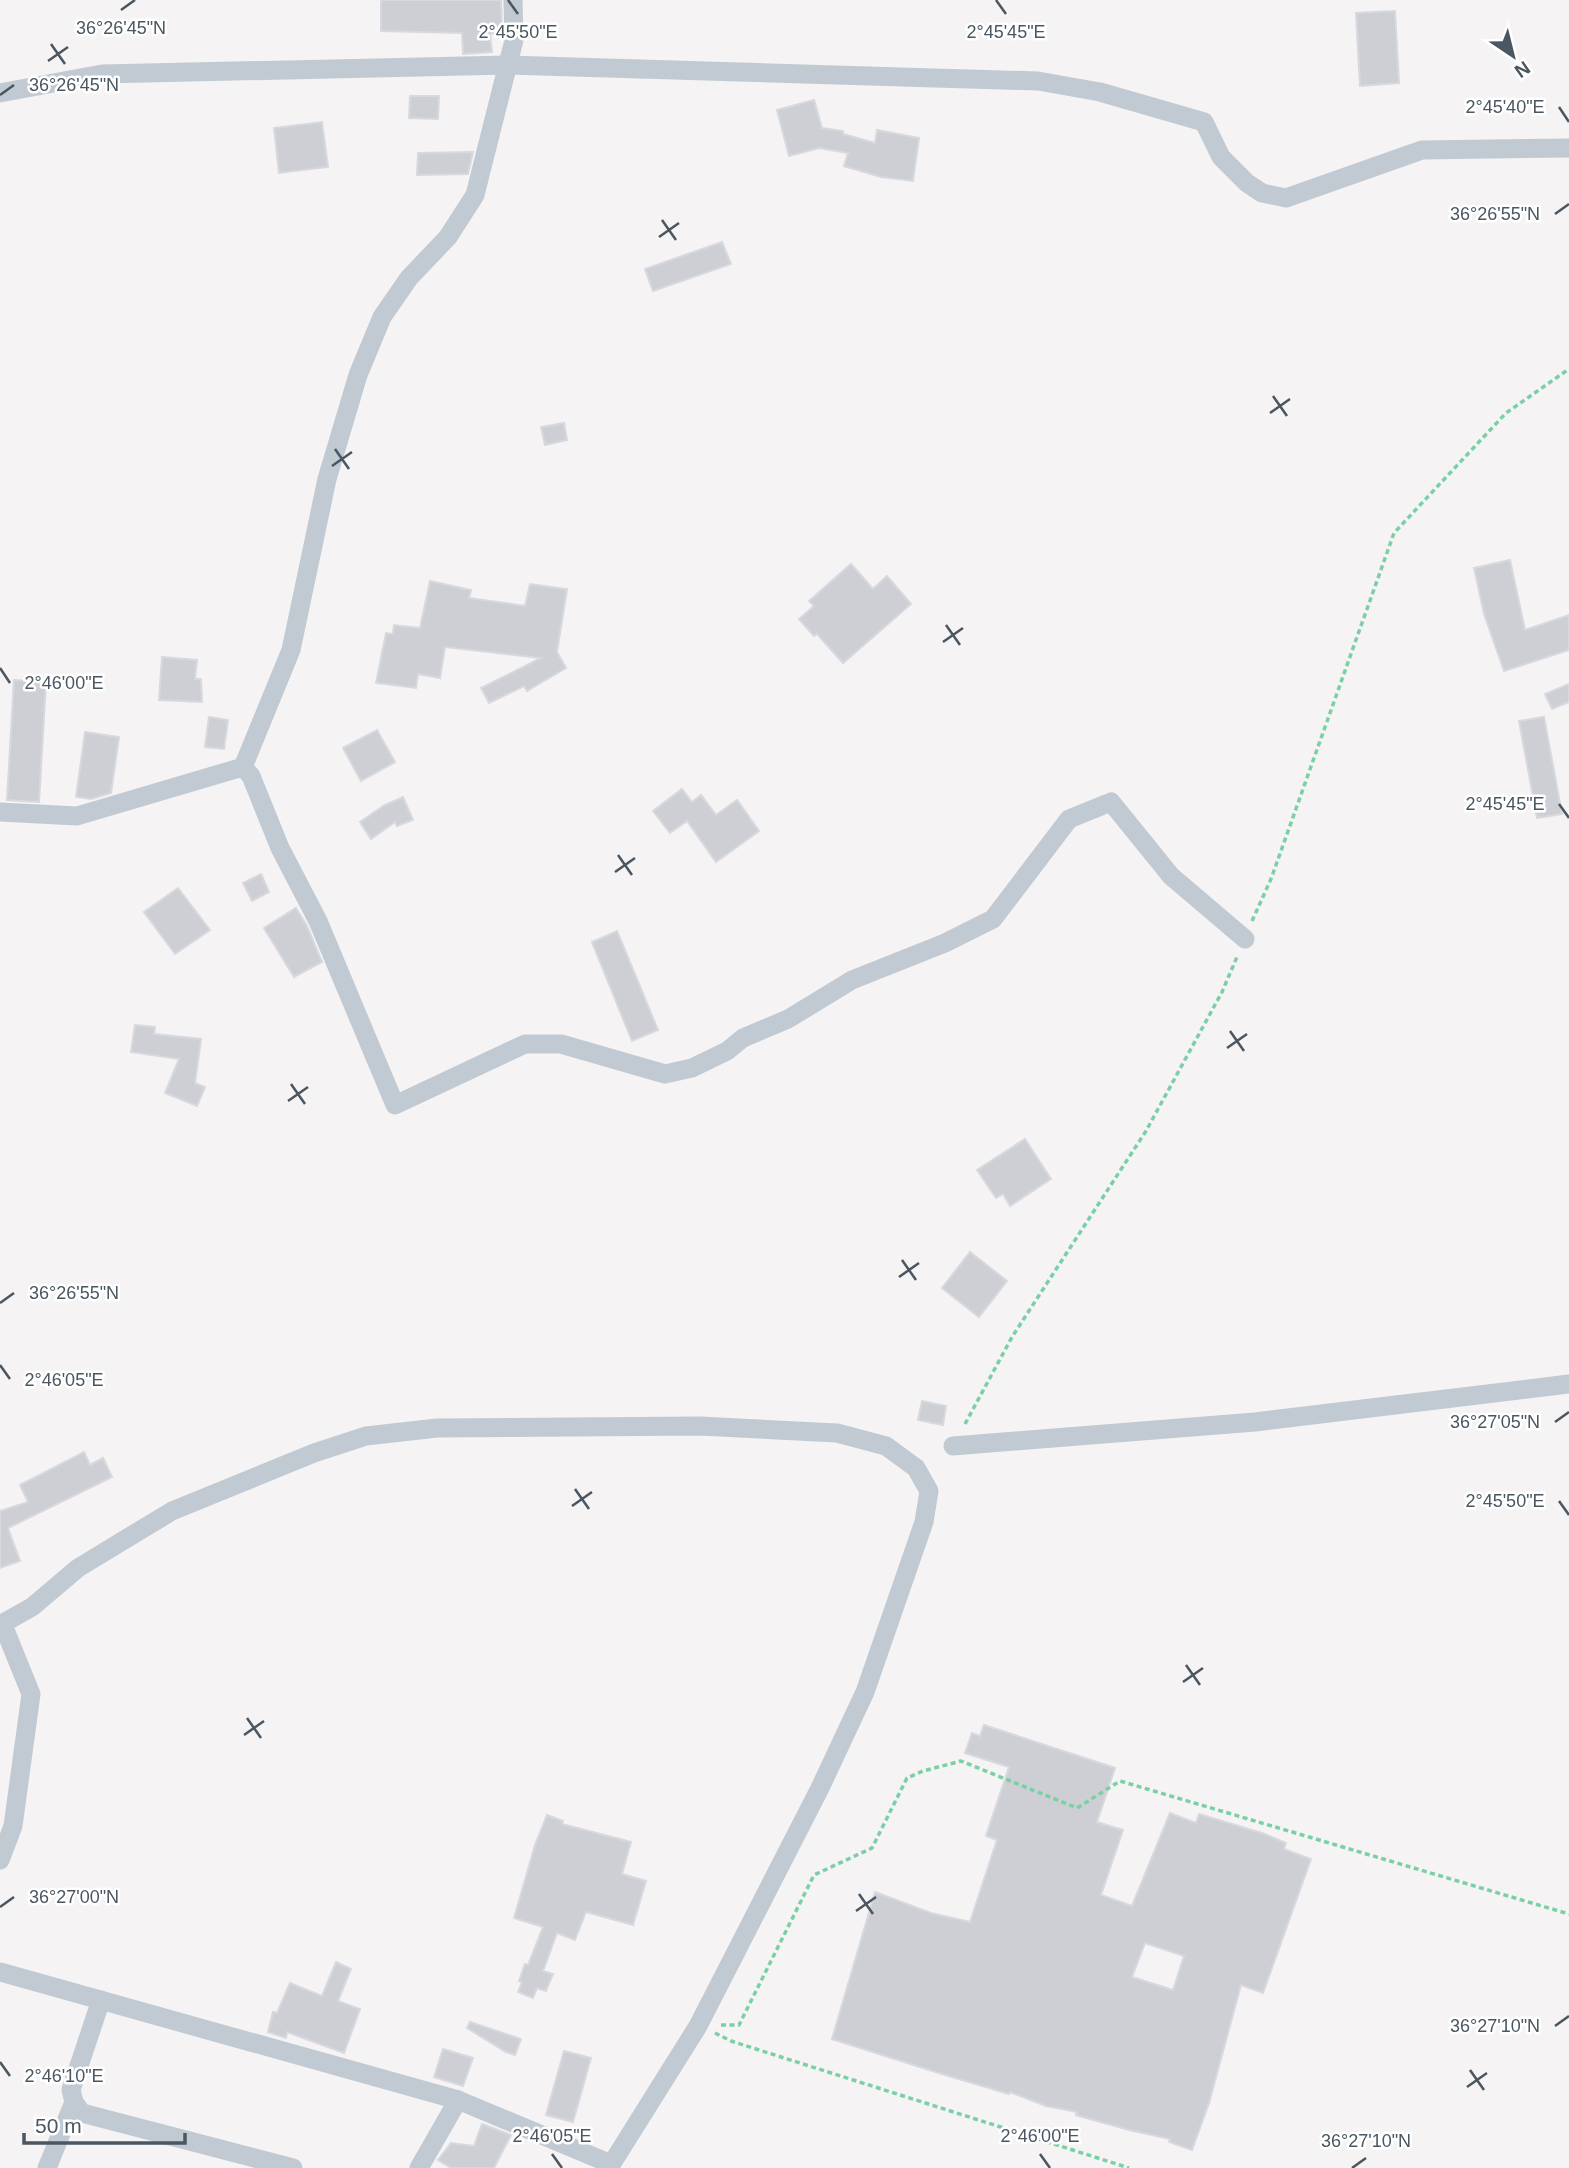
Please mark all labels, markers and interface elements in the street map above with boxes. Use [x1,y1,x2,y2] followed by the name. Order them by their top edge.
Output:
[76,18,166,38] text: 36°26'45"N
[1478,21,1548,91] north arrow
[478,22,558,42] text: 2°45'50"E
[966,22,1046,42] text: 2°45'45"E
[1511,57,1534,82] text: N
[29,75,119,95] text: 36°26'45"N
[1465,97,1545,117] text: 2°45'40"E
[1450,204,1540,224] text: 36°26'55"N
[24,673,104,693] text: 2°46'00"E
[1465,794,1545,814] text: 2°45'45"E
[29,1283,119,1303] text: 36°26'55"N
[24,1370,104,1390] text: 2°46'05"E
[1450,1412,1540,1432] text: 36°27'05"N
[1465,1491,1545,1511] text: 2°45'50"E
[29,1887,119,1907] text: 36°27'00"N
[1450,2016,1540,2036] text: 36°27'10"N
[24,2066,104,2086] text: 2°46'10"E
[24,2102,186,2146] scale bar
[35,2114,82,2137] text: 50 m
[512,2126,592,2146] text: 2°46'05"E
[1000,2126,1080,2146] text: 2°46'00"E
[1321,2131,1411,2151] text: 36°27'10"N

